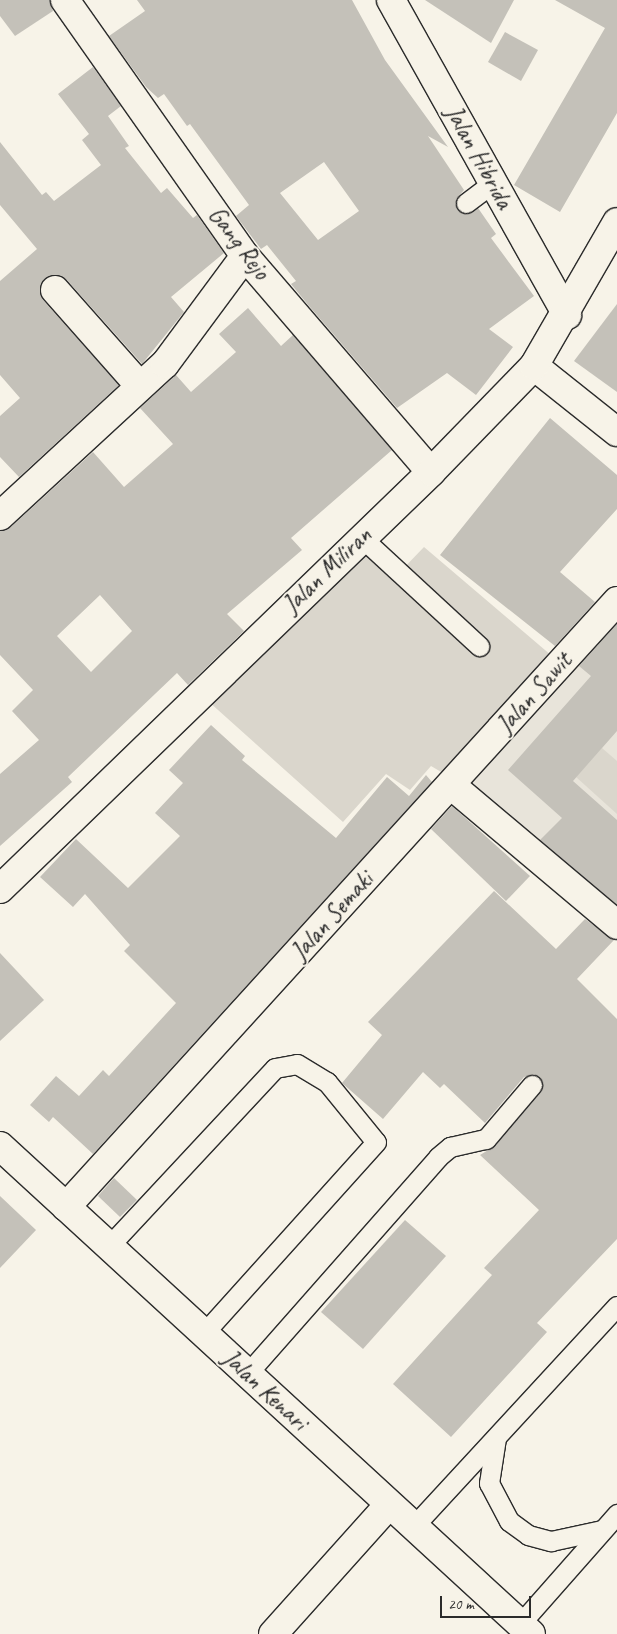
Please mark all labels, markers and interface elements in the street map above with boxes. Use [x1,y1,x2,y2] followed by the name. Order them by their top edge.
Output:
[438,100,520,214] street label: Jalan Hibrida
[202,200,276,286] street label: Gang Rejo
[276,520,378,620] street label: Jalan Miliran
[490,646,578,740] street label: Jalan Sawit
[285,866,379,966] street label: Jalan Semaki
[217,1343,313,1437] street label: Jalan Kenari
[442,1586,533,1618] scale bar
[448,1595,474,1614] text: 20 m

